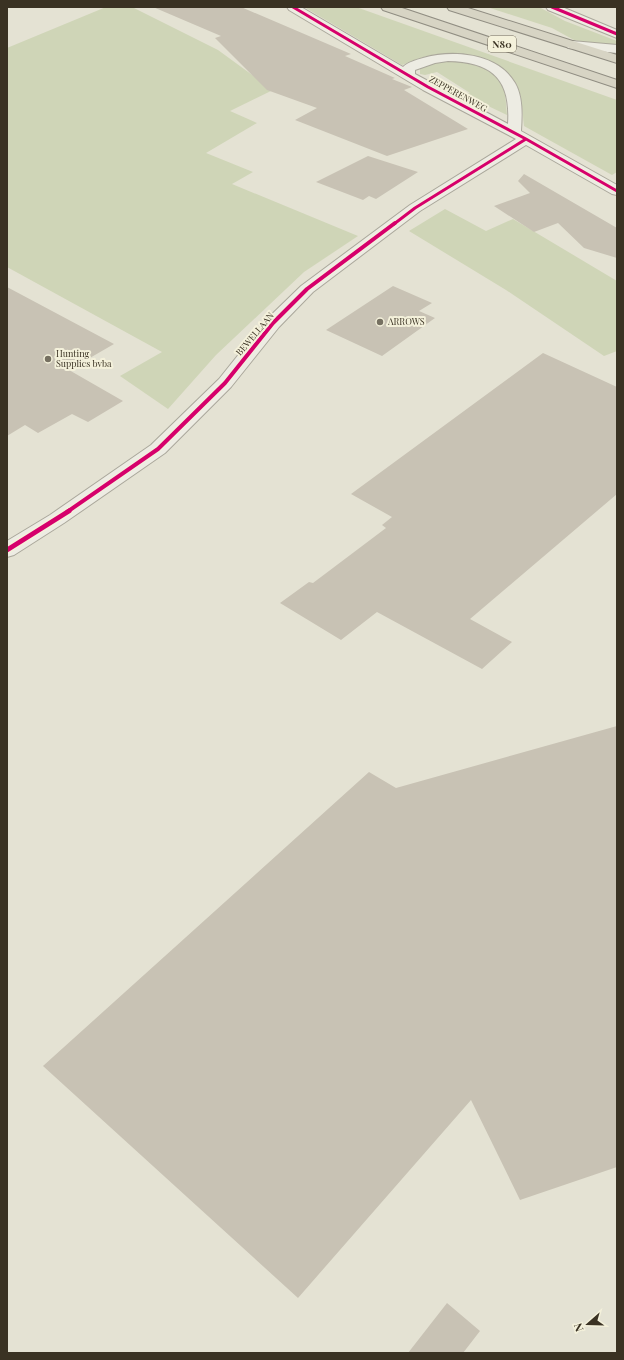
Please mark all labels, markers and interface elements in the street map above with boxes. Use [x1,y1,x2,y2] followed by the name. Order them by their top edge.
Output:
[488,36,516,52] road number: N80
[427,72,490,114] street label: ZEPPERENWEG
[233,309,276,357] street label: BEWELLAAN
[387,315,425,327] place label: ARROWS
[375,317,385,327] marker: ARROWS
[56,347,112,369] place label: Hunting Supplies bvba
[43,354,53,364] marker: Hunting Supplies bvba
[568,1304,608,1344] north arrow
[570,1321,587,1334] text: N

